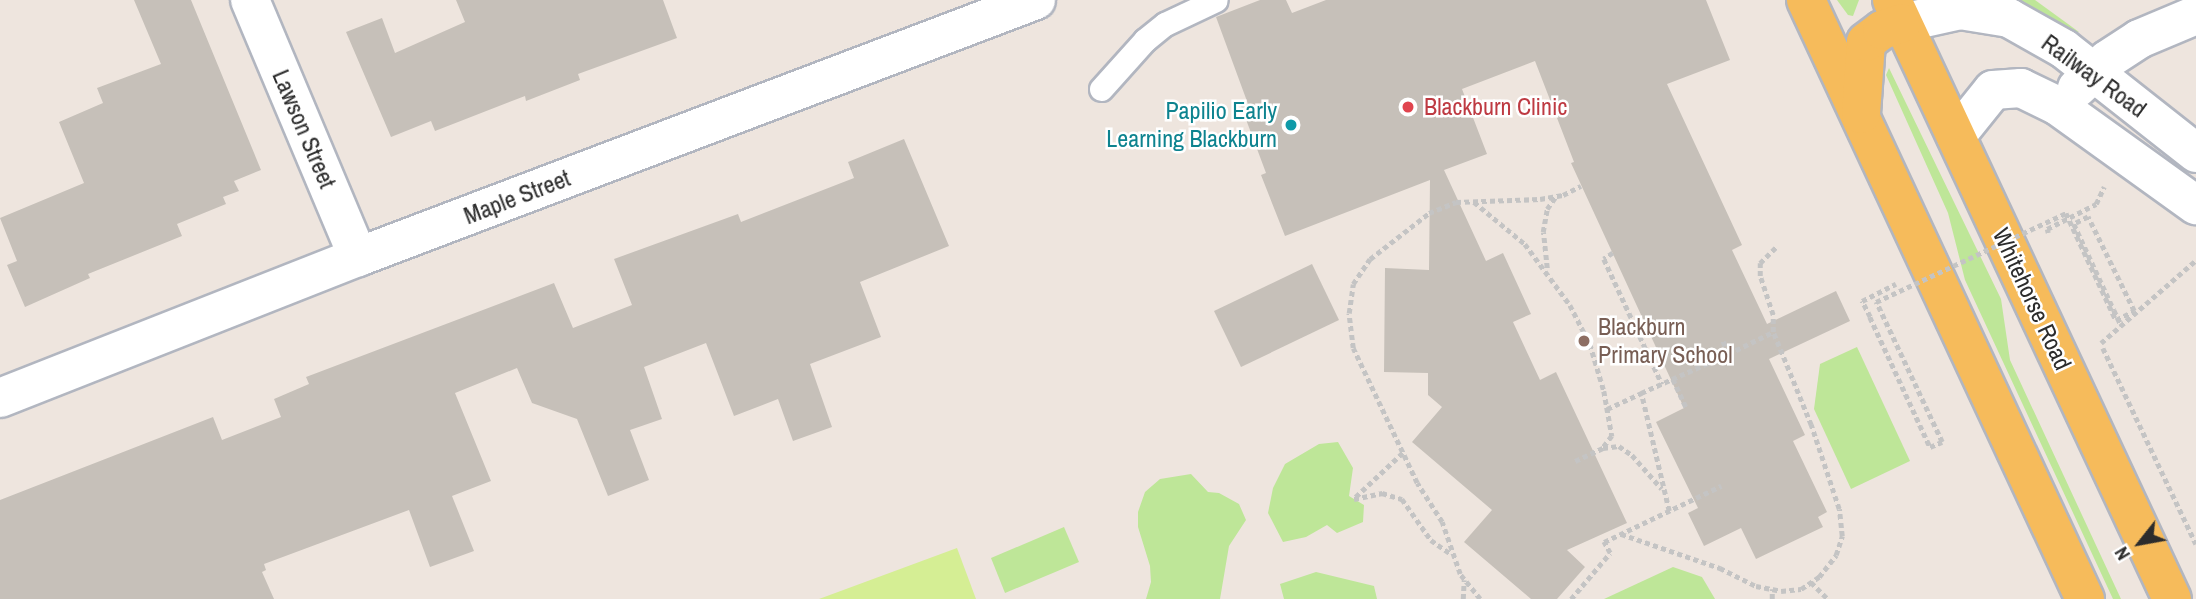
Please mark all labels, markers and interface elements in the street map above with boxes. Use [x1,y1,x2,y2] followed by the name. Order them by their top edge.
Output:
[2036,28,2152,124] street label: Railway Road
[266,65,342,193] street label: Lawson Street
[1424,93,1567,121] place label: Blackburn Clinic
[1106,97,1277,153] place label: Papilio Early Learning Blackburn
[1398,97,1418,117] marker: Blackburn Clinic
[1283,117,1299,133] marker: Papilio Early Learning Blackburn
[460,164,574,230] street label: Maple Street
[1987,224,2077,374] street label: Whitehorse Road
[1598,313,1733,369] place label: Blackburn Primary School
[1576,333,1592,349] marker: Blackburn Primary School
[2105,508,2175,578] north arrow
[2108,542,2136,565] text: N

